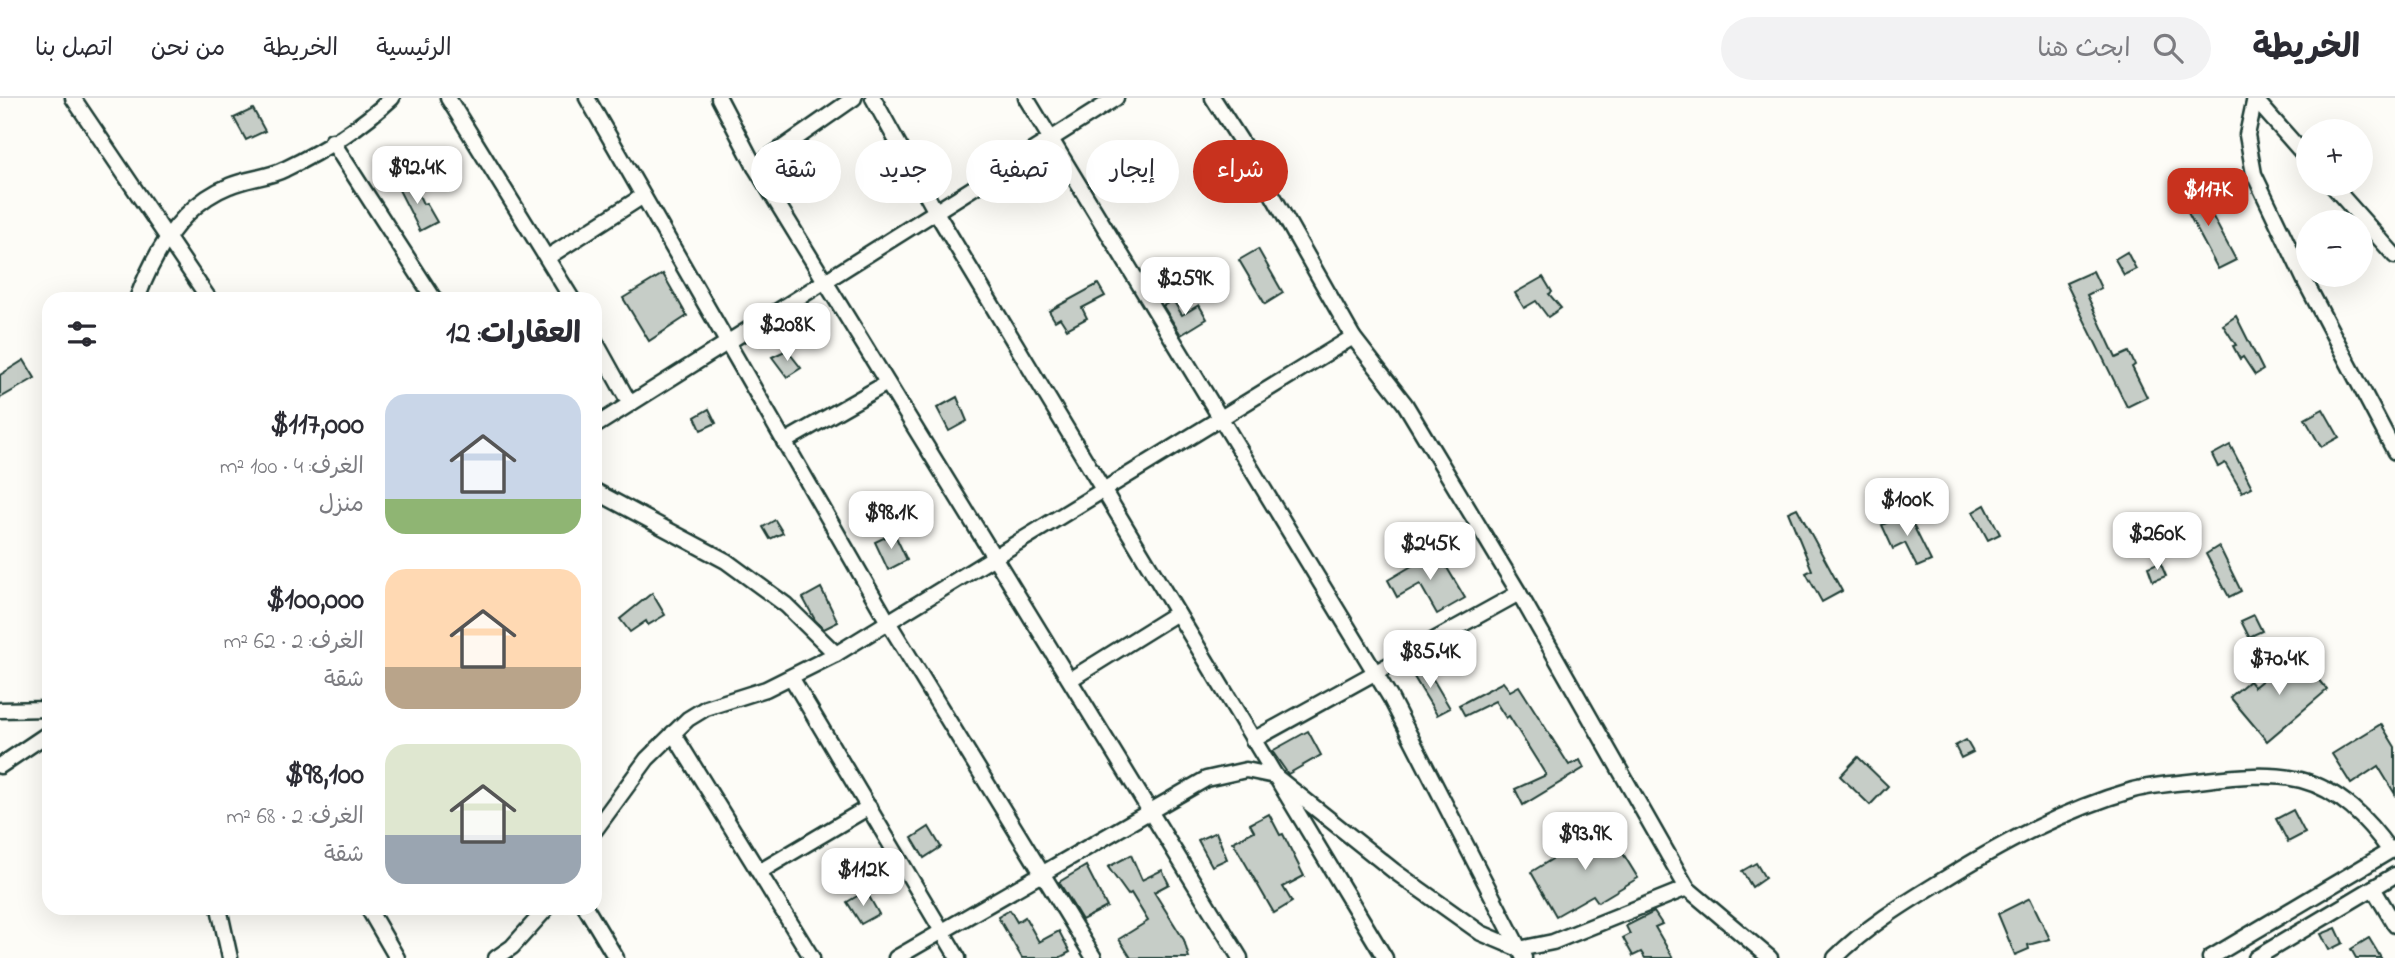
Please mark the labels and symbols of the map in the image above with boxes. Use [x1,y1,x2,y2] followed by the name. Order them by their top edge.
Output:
[360,146,474,206] pin: $92.4K
[2159,169,2257,228] pin: $117K
[1136,258,1234,317] pin: $259K
[738,303,836,363] pin: $208K
[1858,478,1956,538] pin: $100K
[834,491,948,551] pin: $98.1K
[2108,512,2206,572] pin: $260K
[1381,522,1479,582] pin: $245K
[1373,630,1487,690] pin: $85.4K
[2222,638,2336,697] pin: $70.4K
[1528,812,1642,872] pin: $93.9K
[814,848,912,908] pin: $112K

